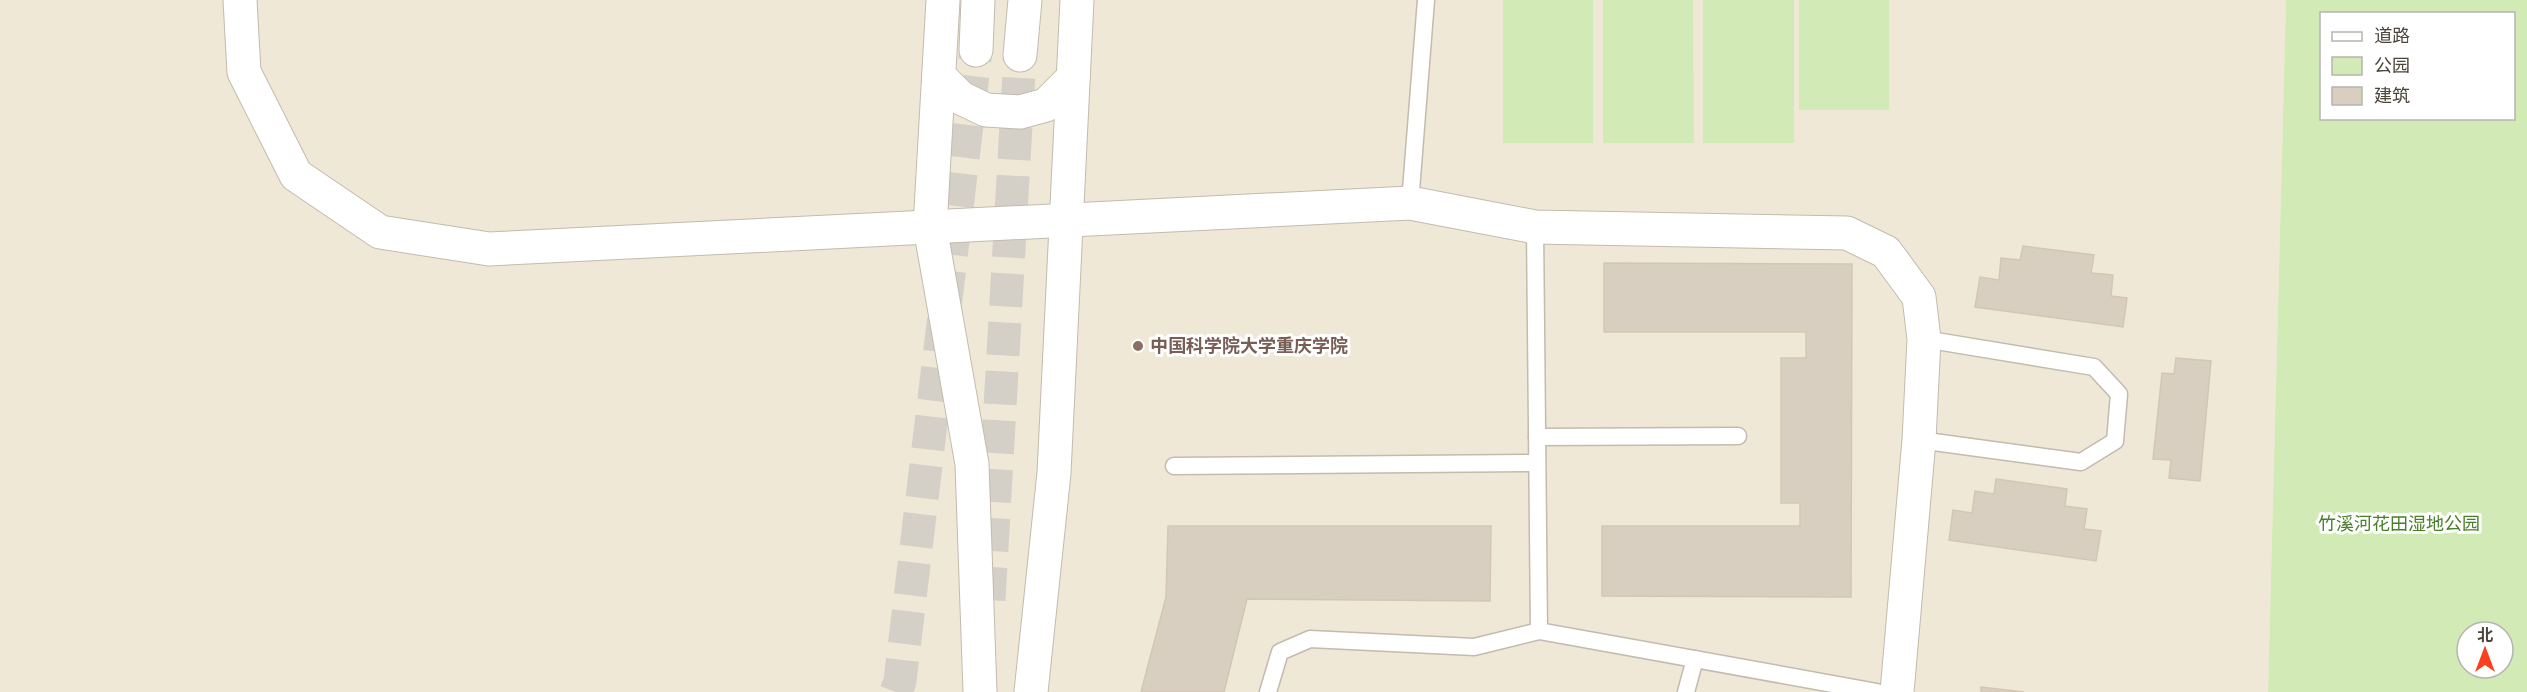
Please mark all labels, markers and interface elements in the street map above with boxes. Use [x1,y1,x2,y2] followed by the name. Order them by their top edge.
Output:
[2320,12,2515,120] legend
[2374,25,2410,47] text: 道路
[2374,55,2410,77] text: 公园
[2374,85,2410,107] text: 建筑
[1150,335,1348,357] place label: 中国科学院大学重庆学院
[1131,339,1145,353] marker: 中国科学院大学重庆学院
[2318,513,2480,535] park label: 竹溪河花田湿地公园
[2455,620,2515,680] north arrow
[2477,626,2493,645] text: 北

